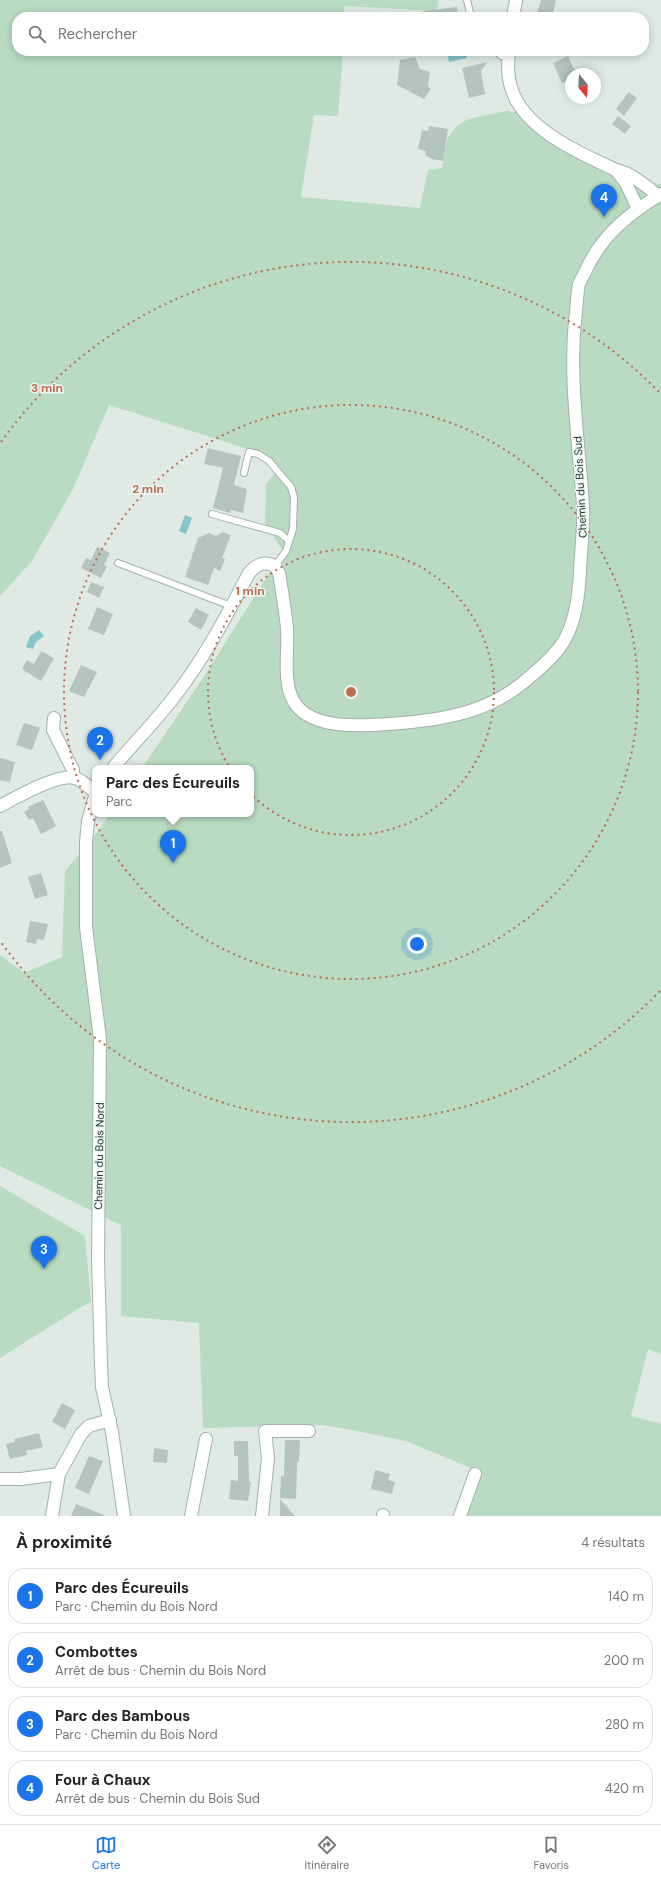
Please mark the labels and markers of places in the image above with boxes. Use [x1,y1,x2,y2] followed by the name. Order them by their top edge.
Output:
[591,184,617,217] pin: 4
[344,685,358,699] centre of rings
[87,727,113,760] pin: 2
[160,830,186,863] pin: 1
[31,1236,57,1269] pin: 3

